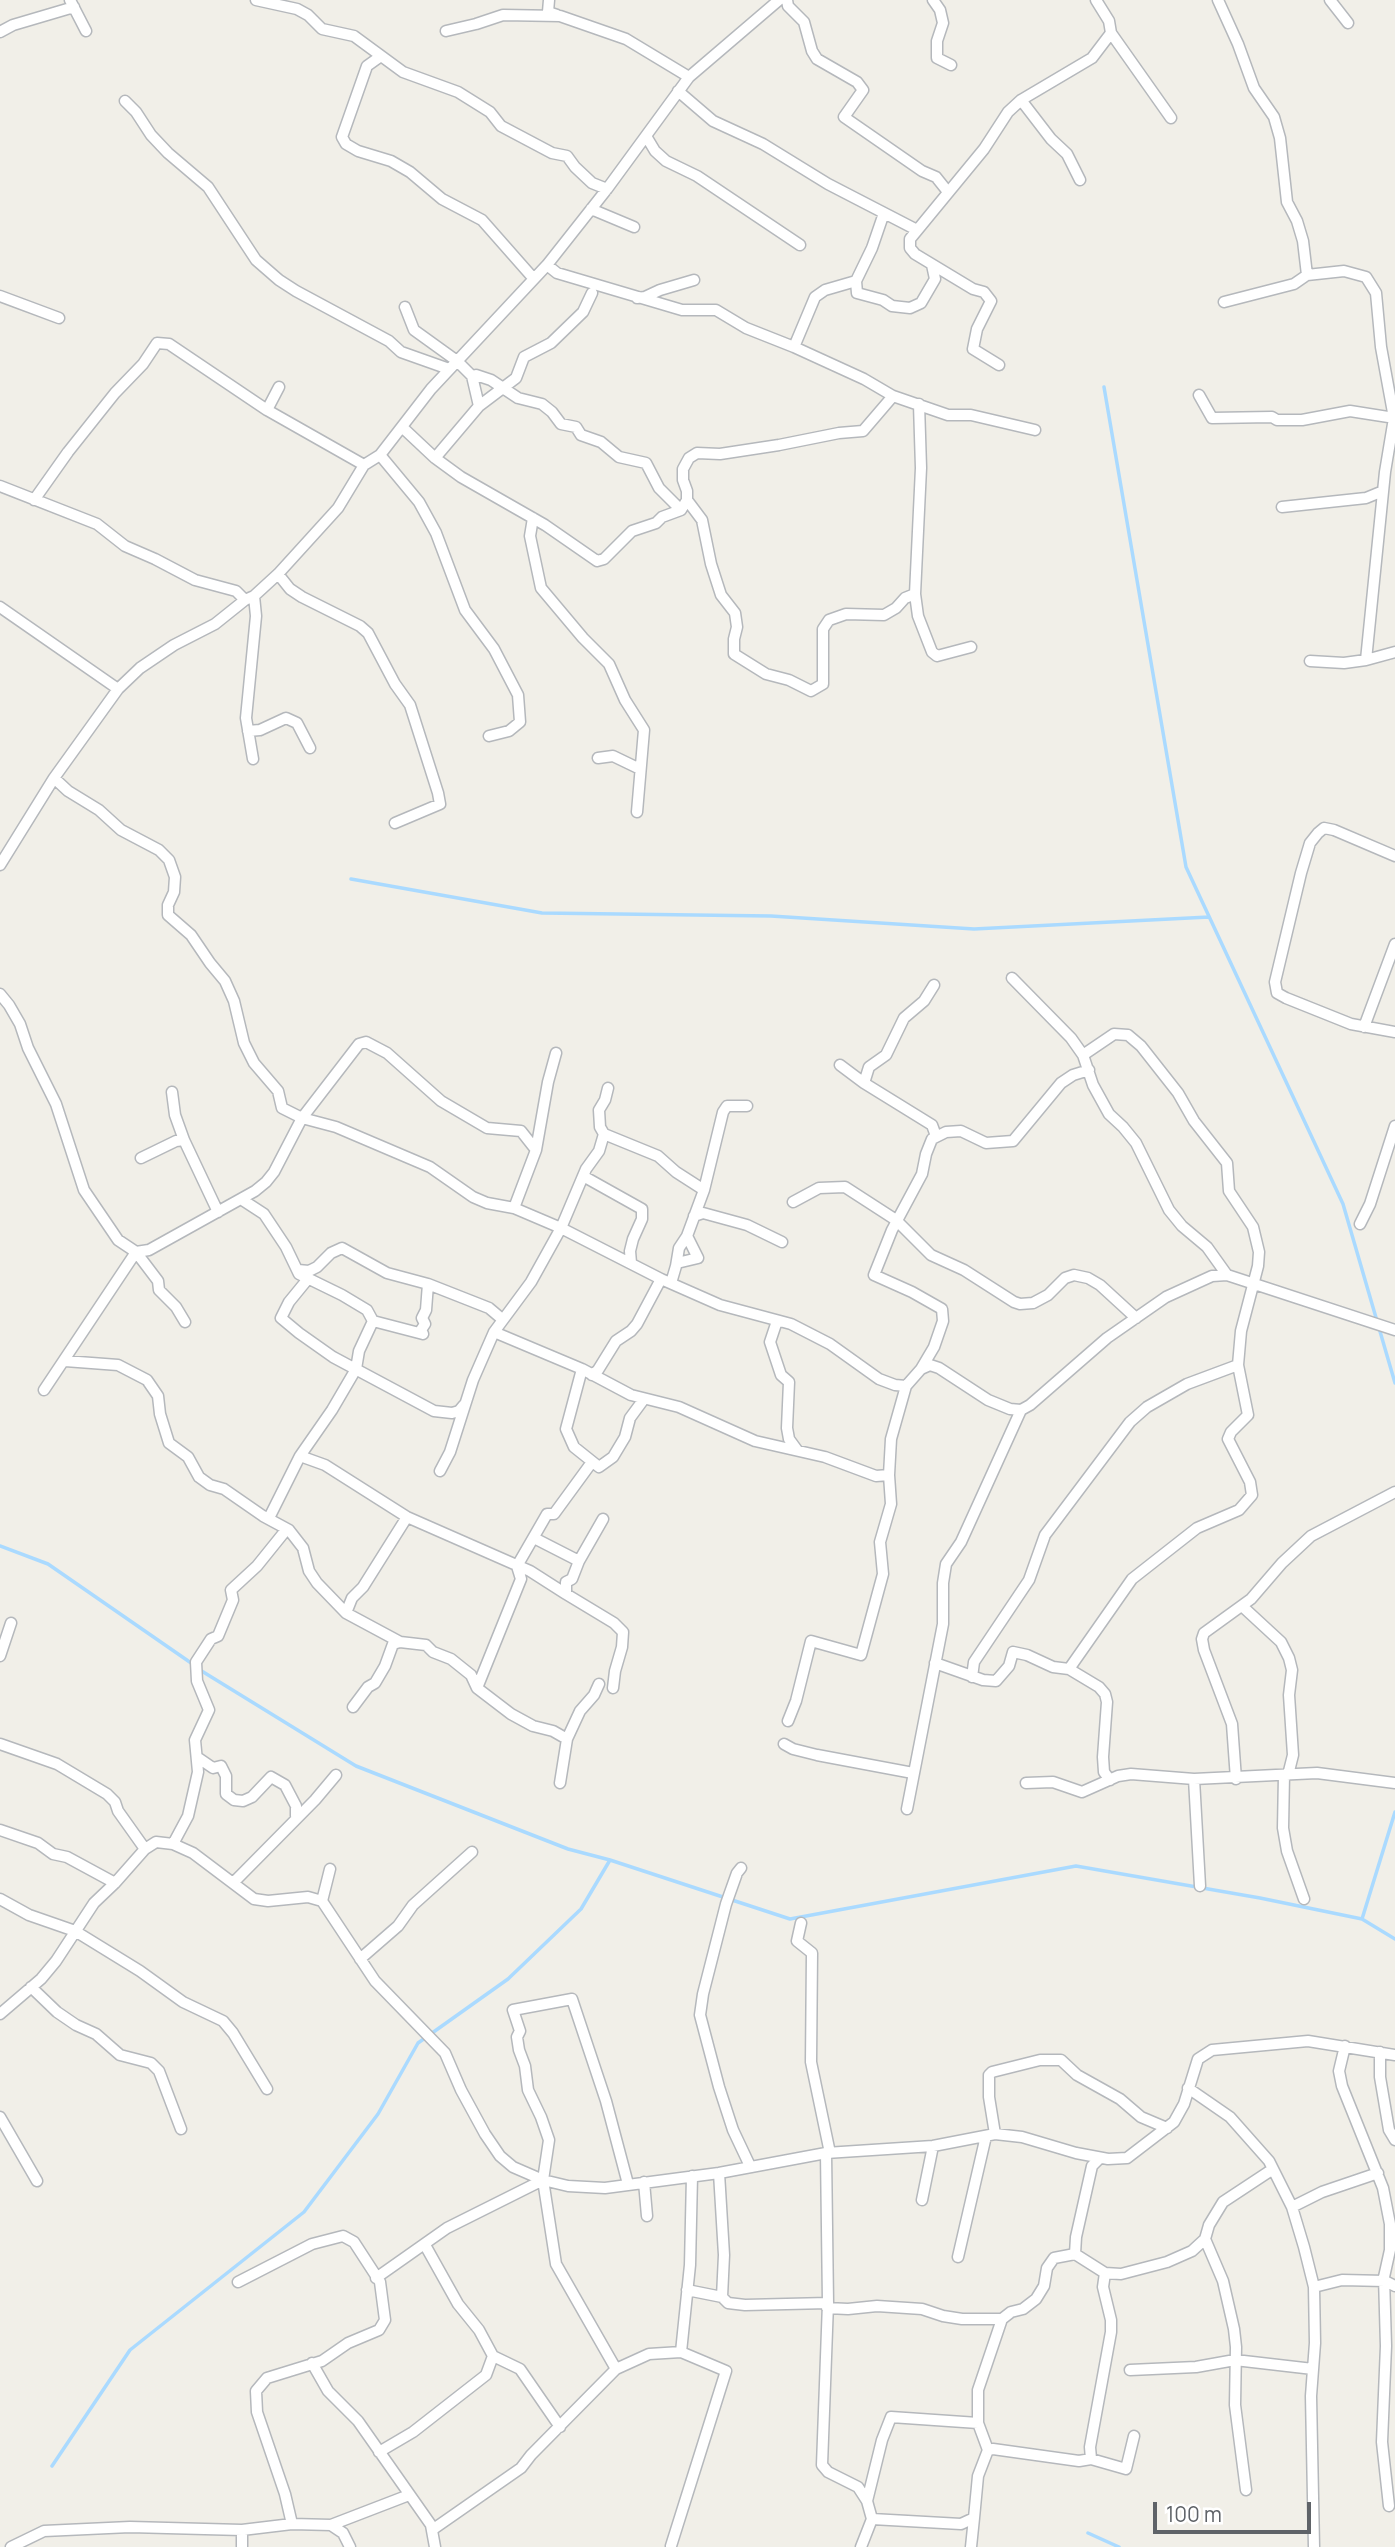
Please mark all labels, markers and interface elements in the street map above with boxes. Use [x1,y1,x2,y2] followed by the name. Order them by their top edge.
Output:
[1157,2488,1314,2532] scale bar
[1166,2500,1222,2528] text: 100 m

